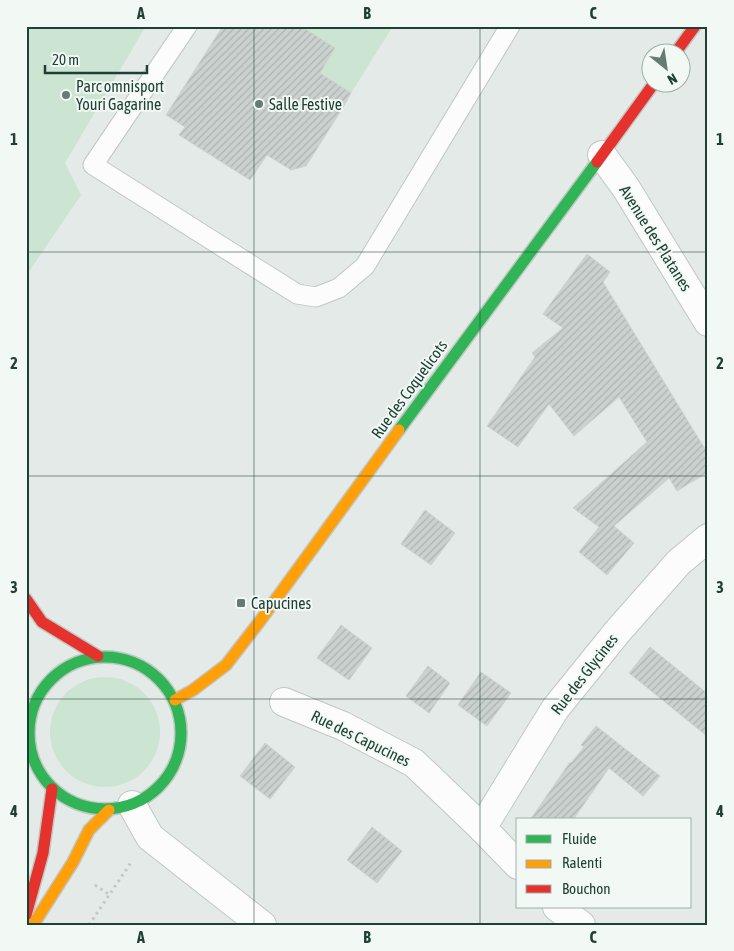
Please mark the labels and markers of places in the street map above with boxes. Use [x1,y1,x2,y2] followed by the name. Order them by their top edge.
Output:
[76,77,165,114] place label: Parc omnisport Youri Gagarine
[60,89,72,101] marker: Parc omnisport Youri Gagarine
[269,95,342,113] place label: Salle Festive
[253,98,265,110] marker: Salle Festive
[251,594,312,613] place label: Capucines
[235,597,247,609] marker: Capucines

